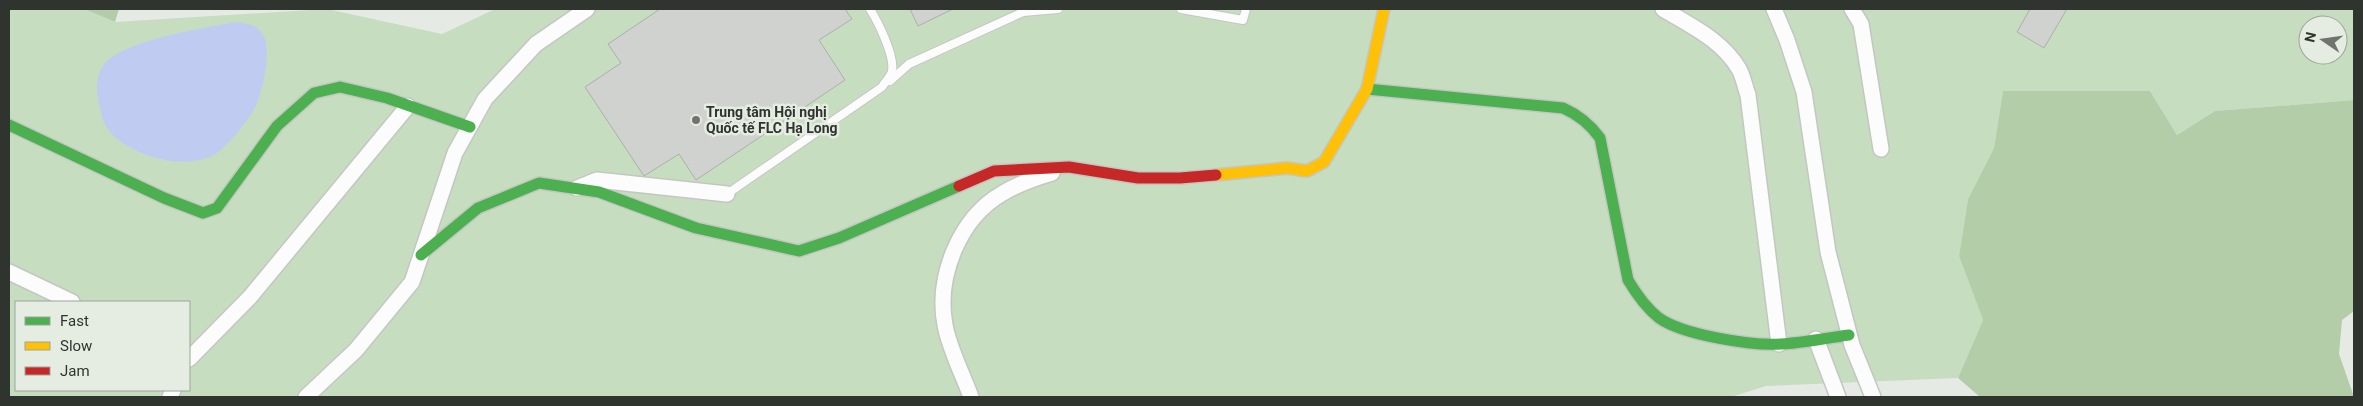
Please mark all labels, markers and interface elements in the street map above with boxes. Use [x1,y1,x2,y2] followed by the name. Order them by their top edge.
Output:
[2298,15,2348,65] north arrow
[2301,30,2319,44] text: N
[706,104,838,136] place label: Trung tâm Hội nghị Quốc tế FLC Hạ Long
[690,114,702,126] marker: Trung tâm Hội nghị Quốc tế FLC Hạ Long
[15,301,190,391] legend
[60,312,89,330] text: Fast
[60,337,92,355] text: Slow
[60,362,90,380] text: Jam

